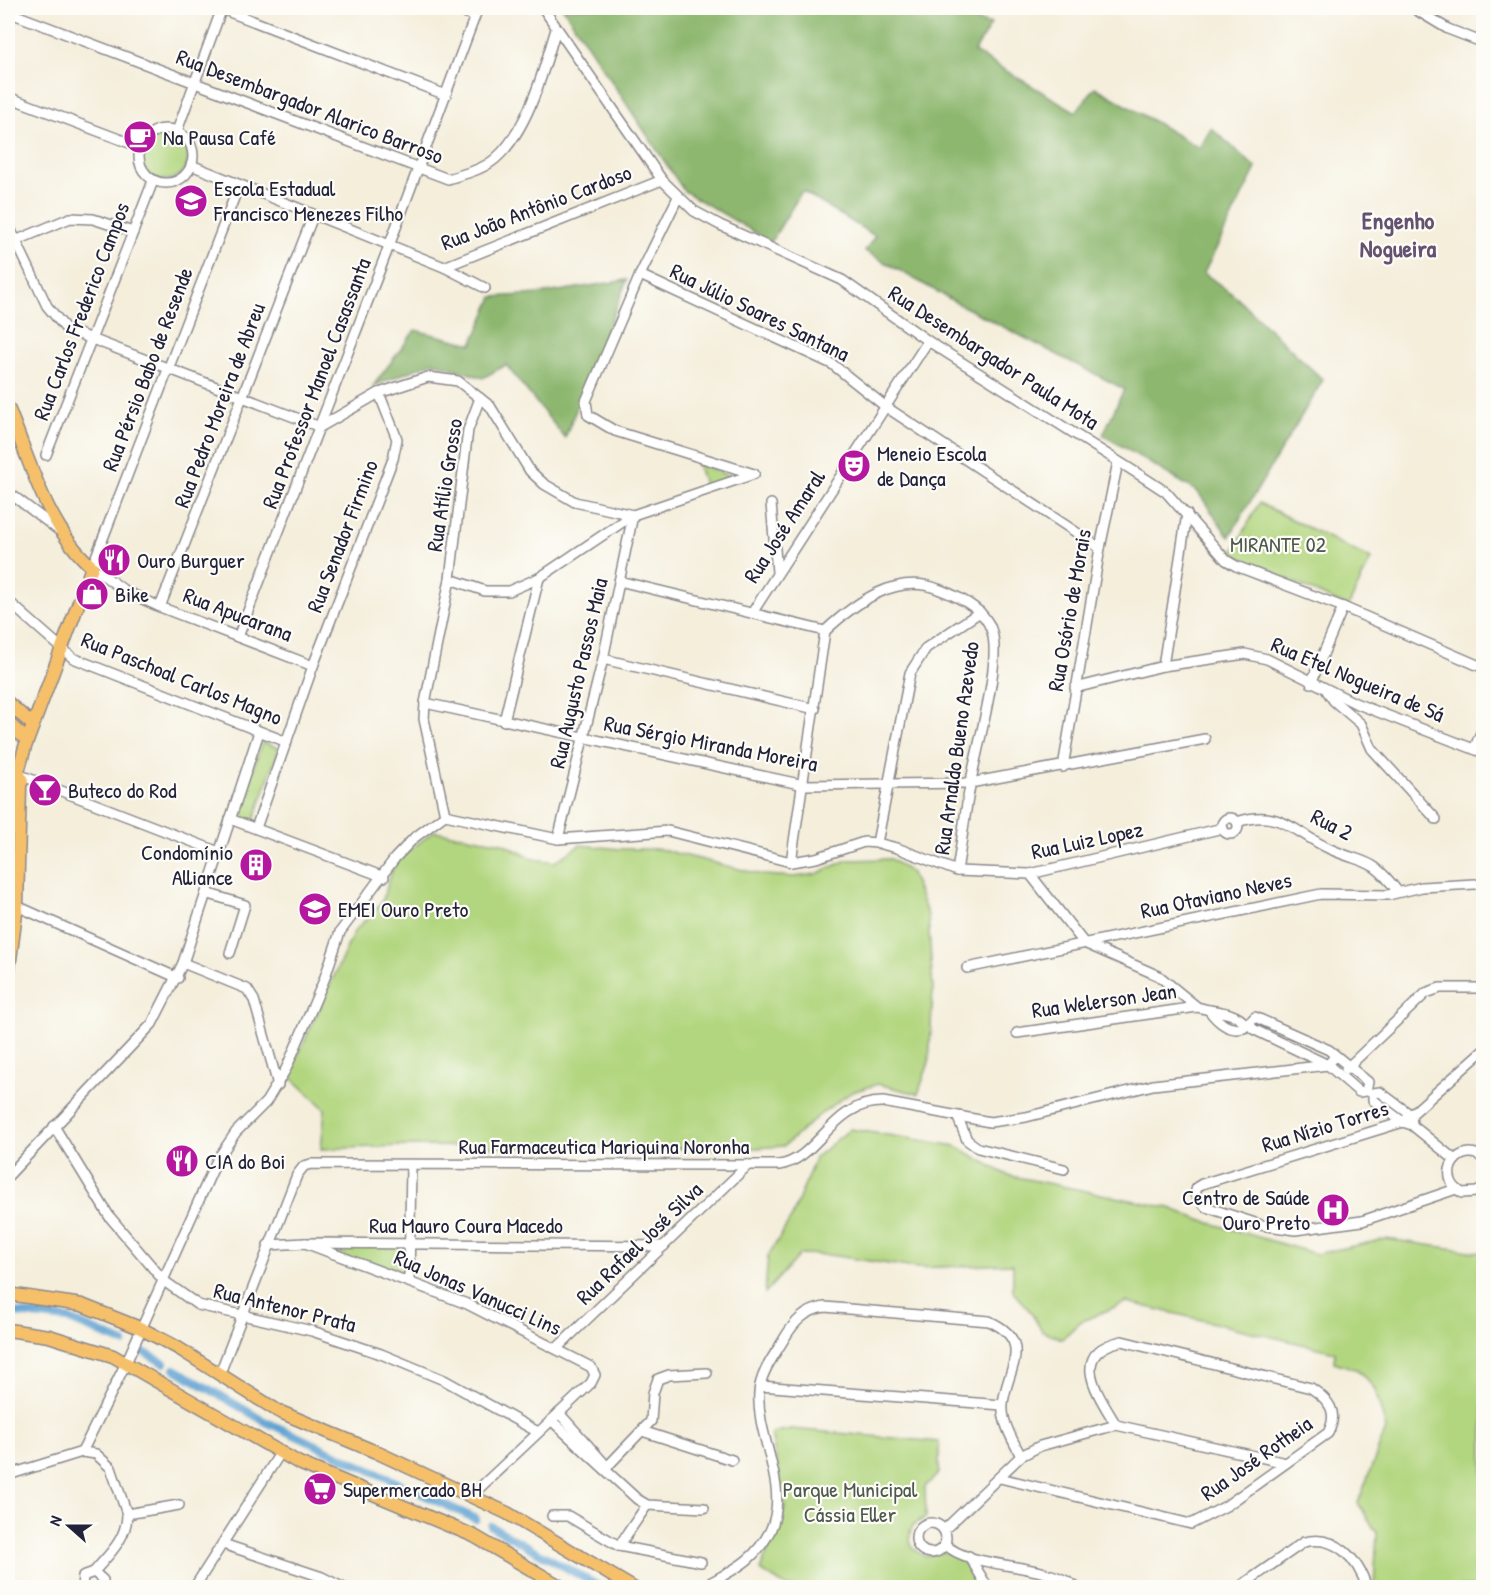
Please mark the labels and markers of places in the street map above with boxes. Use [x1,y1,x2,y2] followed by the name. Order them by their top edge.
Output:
[122,119,158,155] cafe icon: Na Pausa Café
[163,122,276,152] place label: Na Pausa Café
[213,173,403,228] place label: Escola Estadual Francisco Menezes Filho
[173,183,209,219] school or university icon: Escola Estadual Francisco Menezes Filho
[877,438,987,493] place label: Meneio Escola de Dança
[836,448,872,484] theatre icon: Meneio Escola de Dança
[96,542,132,578] restaurant icon: Ouro Burguer
[137,545,245,575] place label: Ouro Burguer
[74,576,110,612] shop icon: Bike
[115,579,149,609] place label: Bike
[27,772,63,808] bar icon: Buteco do Rod
[68,775,177,805] place label: Buteco do Rod
[141,837,233,892] place label: Condomínio Alliance
[238,847,274,883] building icon: Condomínio Alliance
[297,891,333,927] school or university icon: EMEI Ouro Preto
[338,894,469,924] place label: EMEI Ouro Preto
[164,1143,200,1179] restaurant icon: CIA do Boi
[205,1146,285,1176] place label: CIA do Boi
[1182,1182,1310,1237] place label: Centro de Saúde Ouro Preto
[1315,1192,1351,1228] hospital icon: Centro de Saúde Ouro Preto
[302,1471,338,1507] supermarket icon: Supermercado BH
[343,1474,482,1504] place label: Supermercado BH

